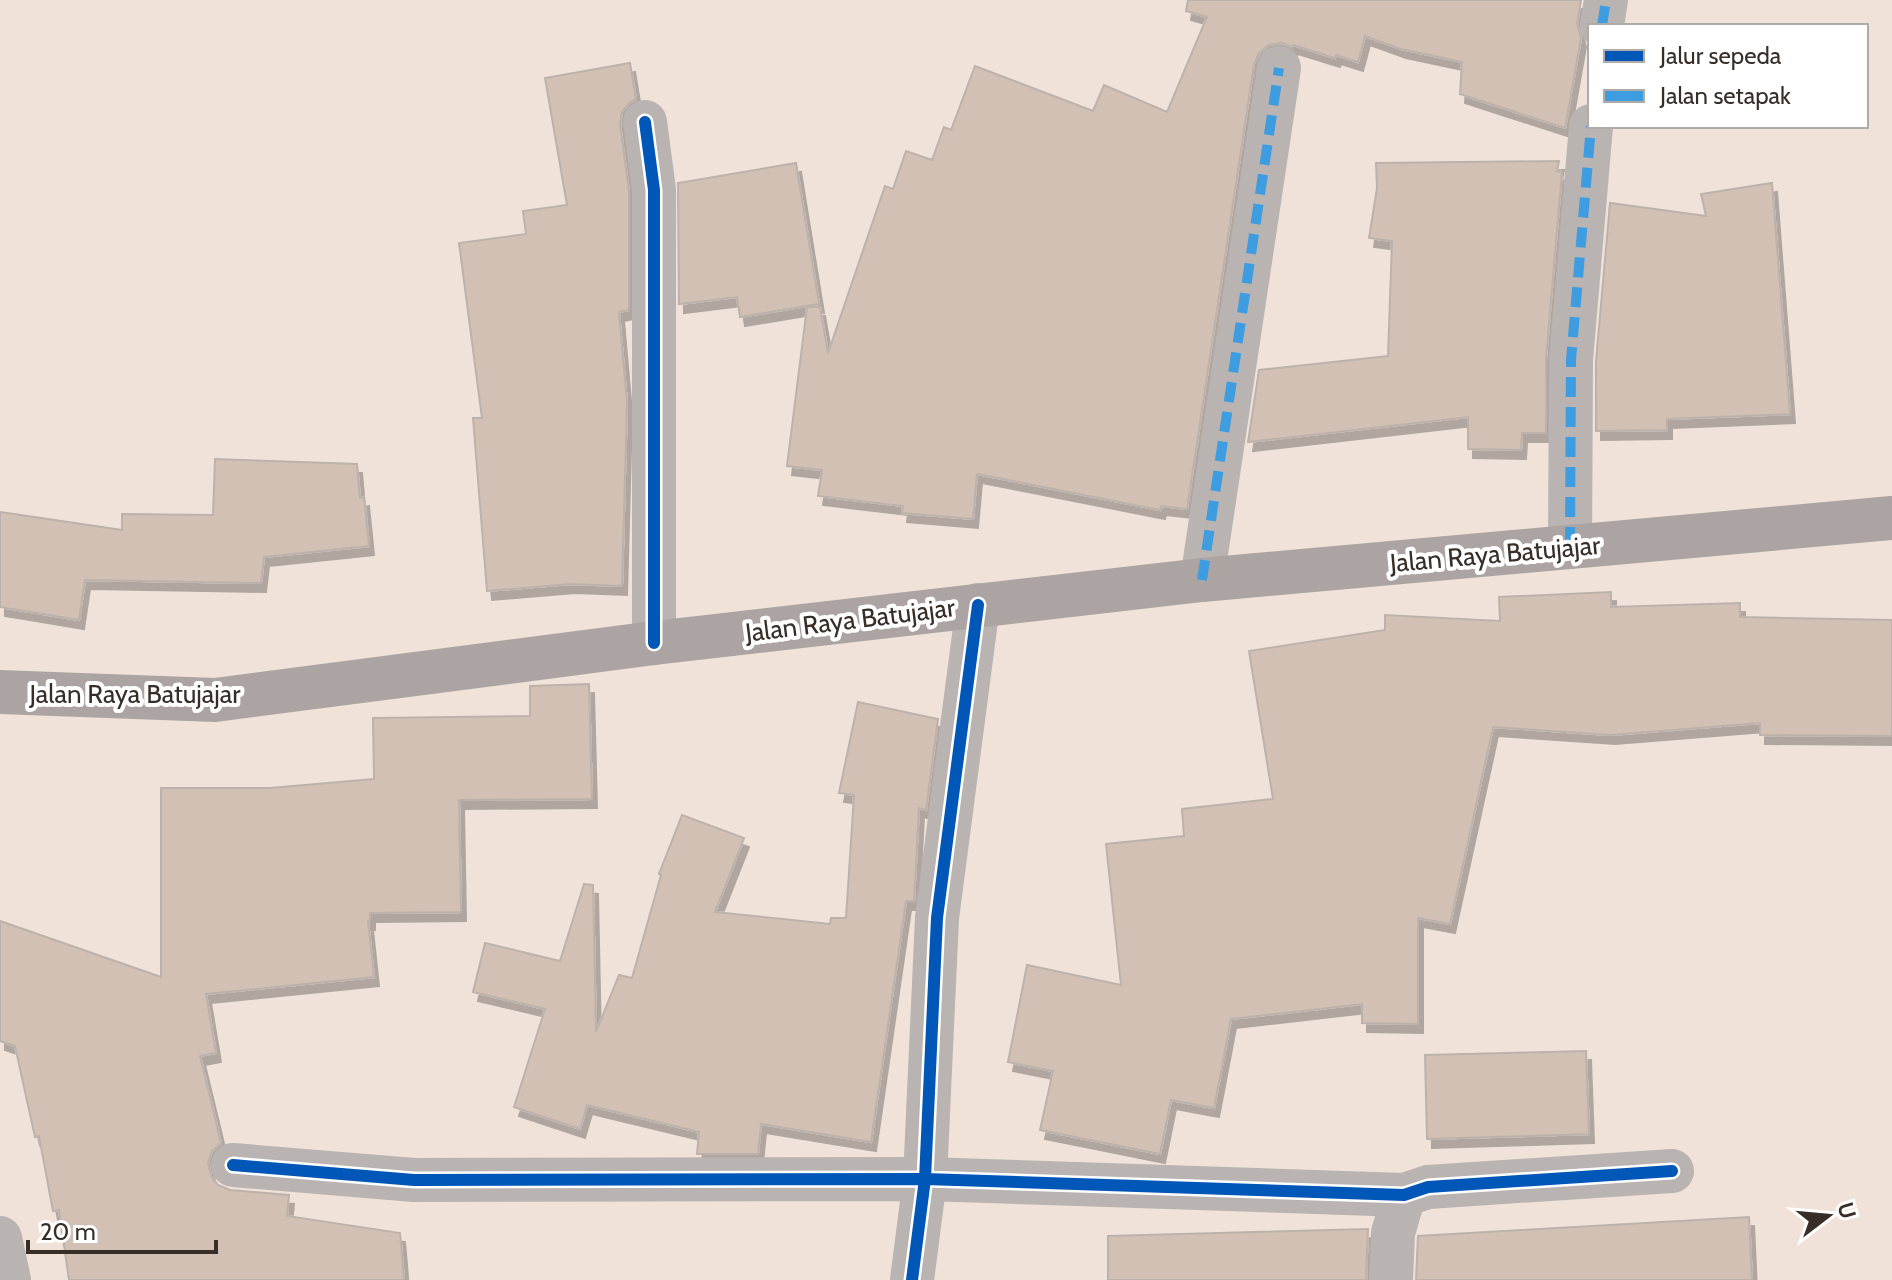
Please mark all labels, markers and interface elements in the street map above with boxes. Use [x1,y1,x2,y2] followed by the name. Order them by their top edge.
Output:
[1588,24,1868,128] legend
[1659,41,1782,70] text: Jalur sepeda
[1659,81,1791,110] text: Jalan setapak
[1388,529,1602,579] street label: Jalan Raya Batujajar
[742,591,957,649] street label: Jalan Raya Batujajar
[29,678,241,710] street label: Jalan Raya Batujajar
[1788,1176,1868,1256] north arrow
[1832,1199,1862,1222] text: U
[28,1204,216,1254] scale bar
[40,1217,96,1246] text: 20 m

